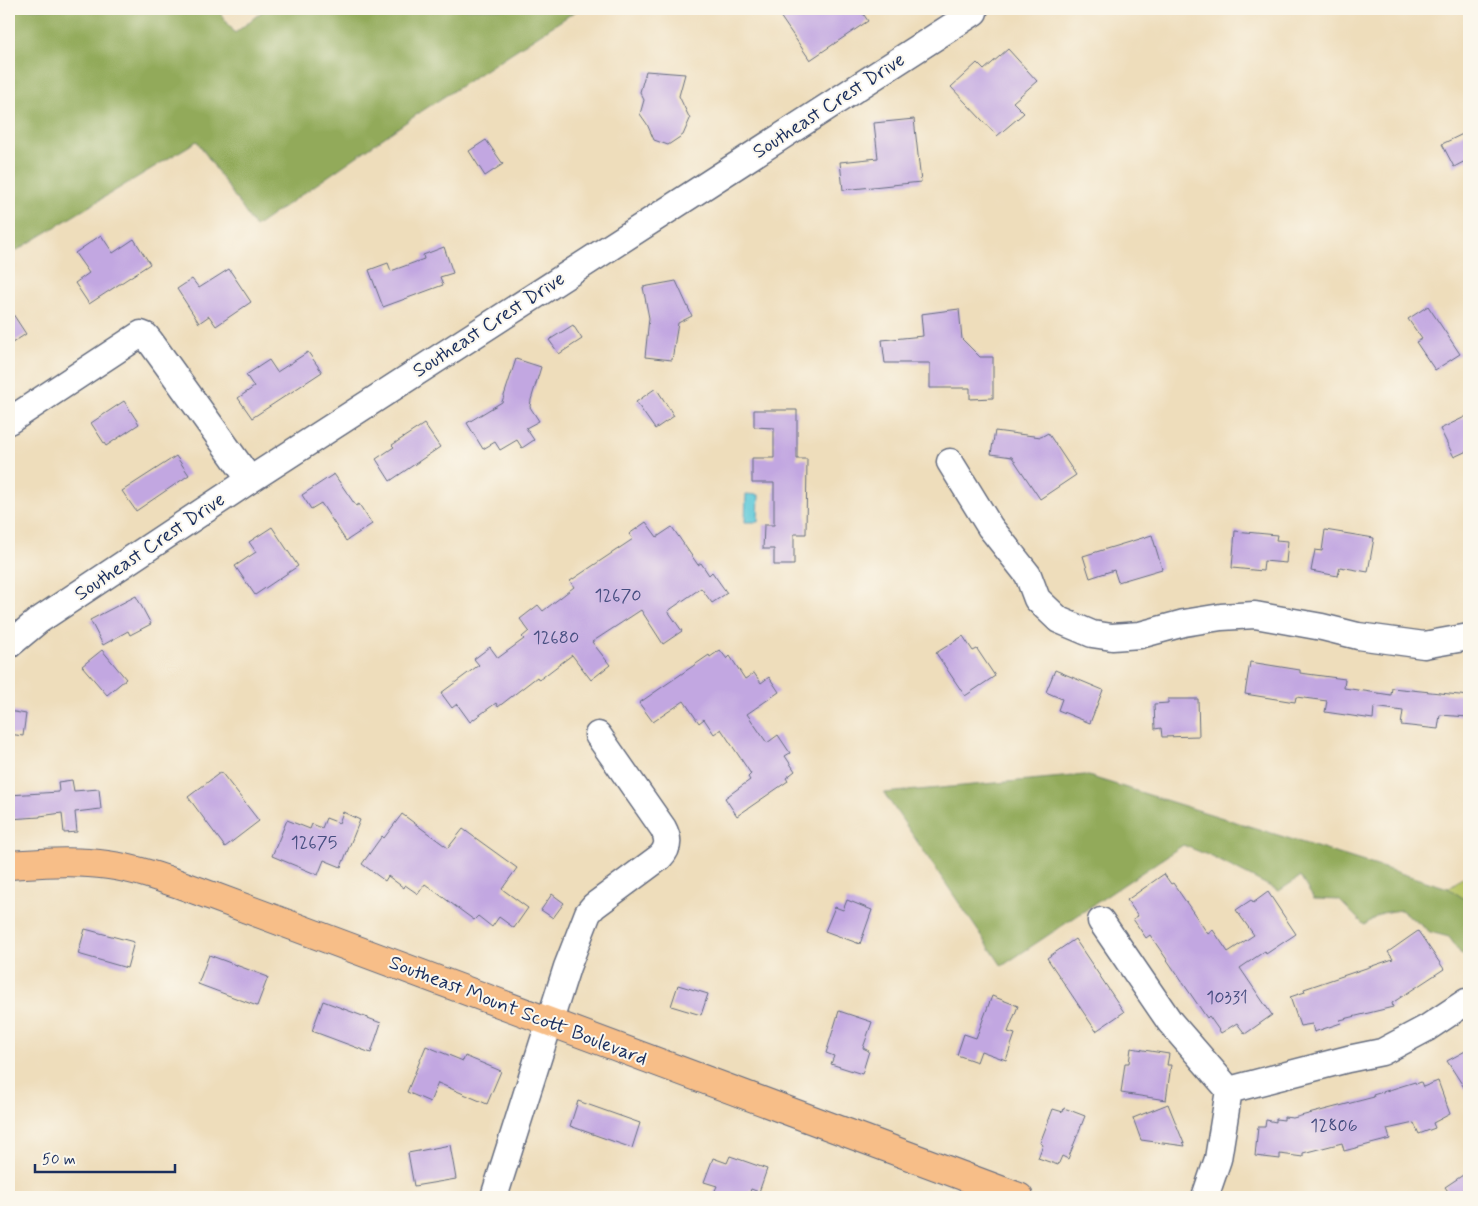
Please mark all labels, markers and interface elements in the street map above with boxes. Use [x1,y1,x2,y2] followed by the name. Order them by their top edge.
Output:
[748,47,910,165] street label: Southeast Crest Drive
[408,266,570,384] street label: Southeast Crest Drive
[69,486,231,608] street label: Southeast Crest Drive
[594,584,642,608] house number: 12670
[533,626,579,650] house number: 12680
[291,831,337,855] house number: 12675
[385,949,651,1073] street label: Southeast Mount Scott Boulevard
[1206,986,1248,1010] house number: 10331
[1310,1114,1358,1138] house number: 12806
[35,1141,175,1173] scale bar
[42,1150,76,1170] text: 50 m

